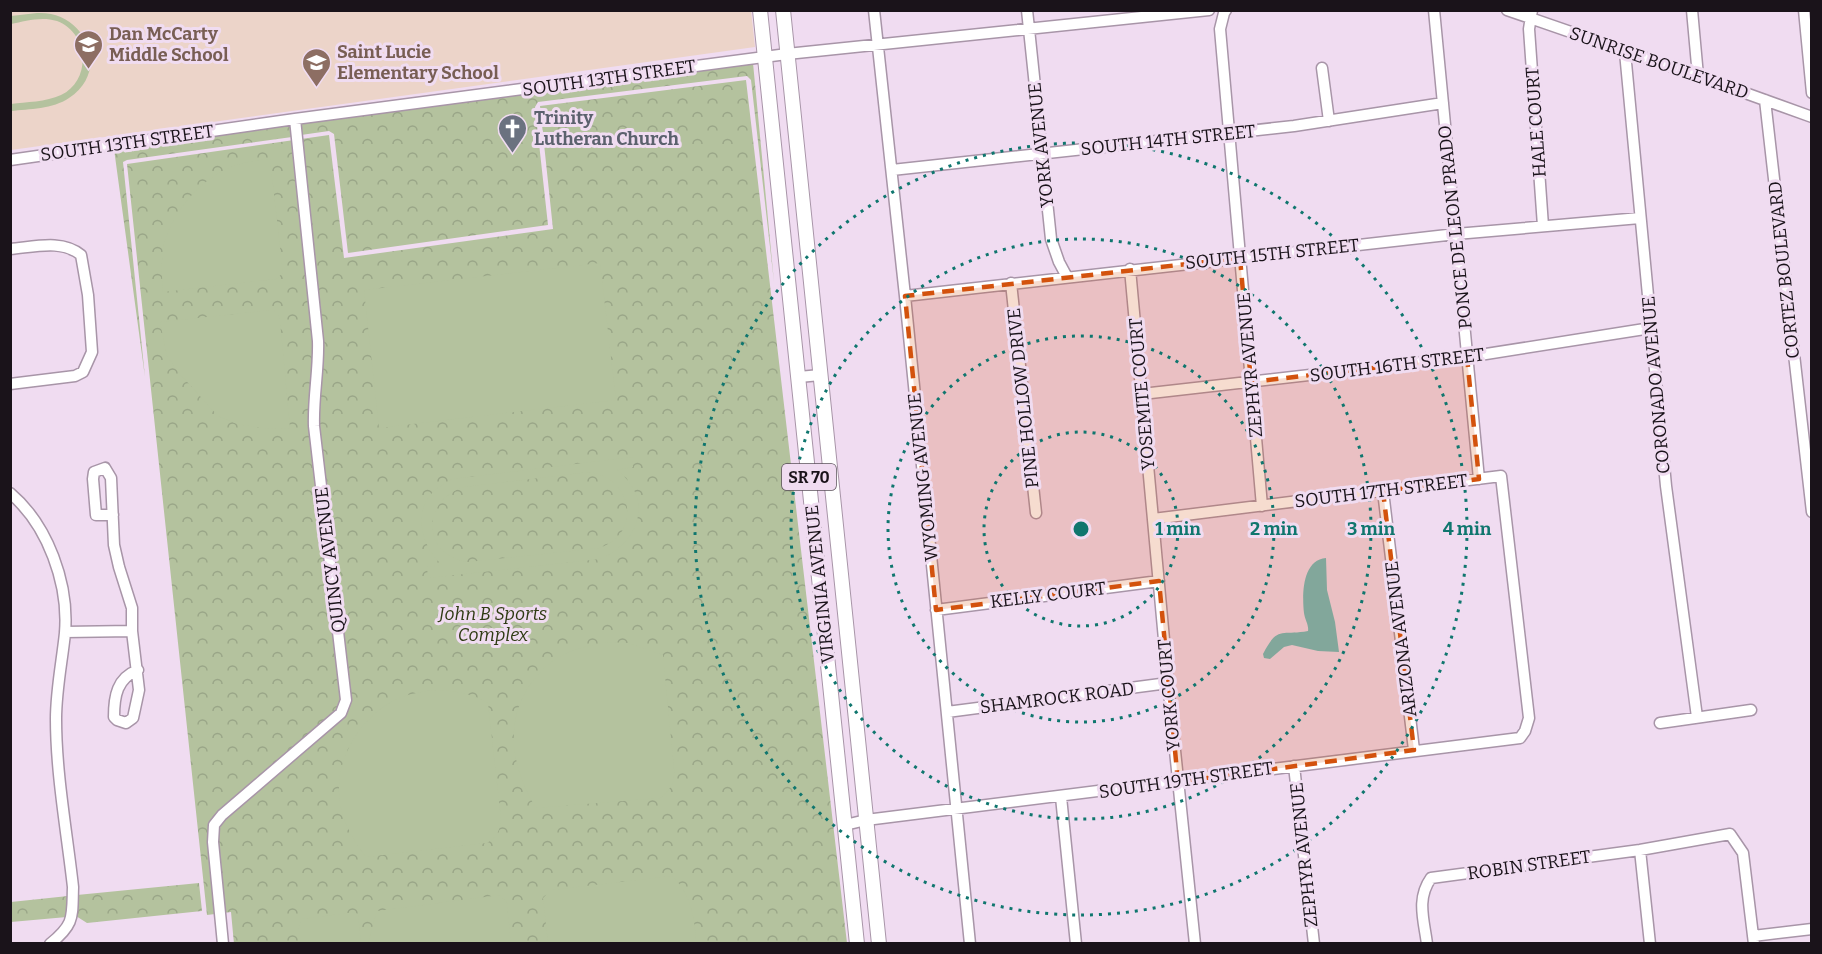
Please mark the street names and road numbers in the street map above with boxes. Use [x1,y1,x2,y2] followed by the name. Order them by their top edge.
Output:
[1567,22,1751,104] street label: SUNRISE BOULEVARD
[521,55,698,101] street label: SOUTH 13TH STREET
[1521,66,1551,178] street label: HALE COURT
[1024,81,1058,209] street label: YORK AVENUE
[39,120,216,166] street label: SOUTH 13TH STREET
[1079,120,1257,160] street label: SOUTH 14TH STREET
[1433,124,1477,330] street label: PONCE DE LEON PRADO
[1764,180,1804,360] street label: CORTEZ BOULEVARD
[1184,234,1361,274] street label: SOUTH 15TH STREET
[1233,291,1267,439] street label: ZEPHYR AVENUE
[1637,295,1675,475] street label: CORONADO AVENUE
[1003,307,1043,489] street label: PINE HOLLOW DRIVE
[1124,317,1160,471] street label: YOSEMITE COURT
[1308,343,1486,387] street label: SOUTH 16TH STREET
[903,392,943,562] street label: WYOMING AVENUE
[782,464,836,490] road number: SR 70
[1293,469,1469,513] street label: SOUTH 17TH STREET
[310,486,350,634] street label: QUINCY AVENUE
[801,504,839,664] street label: VIRGINIA AVENUE
[1381,560,1421,718] street label: ARIZONA AVENUE
[989,577,1108,613] street label: KELLY COURT
[1153,638,1185,752] street label: YORK COURT
[979,678,1135,718] street label: SHAMROCK ROAD
[1097,757,1275,803] street label: SOUTH 19TH STREET
[1285,781,1323,929] street label: ZEPHYR AVENUE
[1466,845,1593,885] street label: ROBIN STREET

